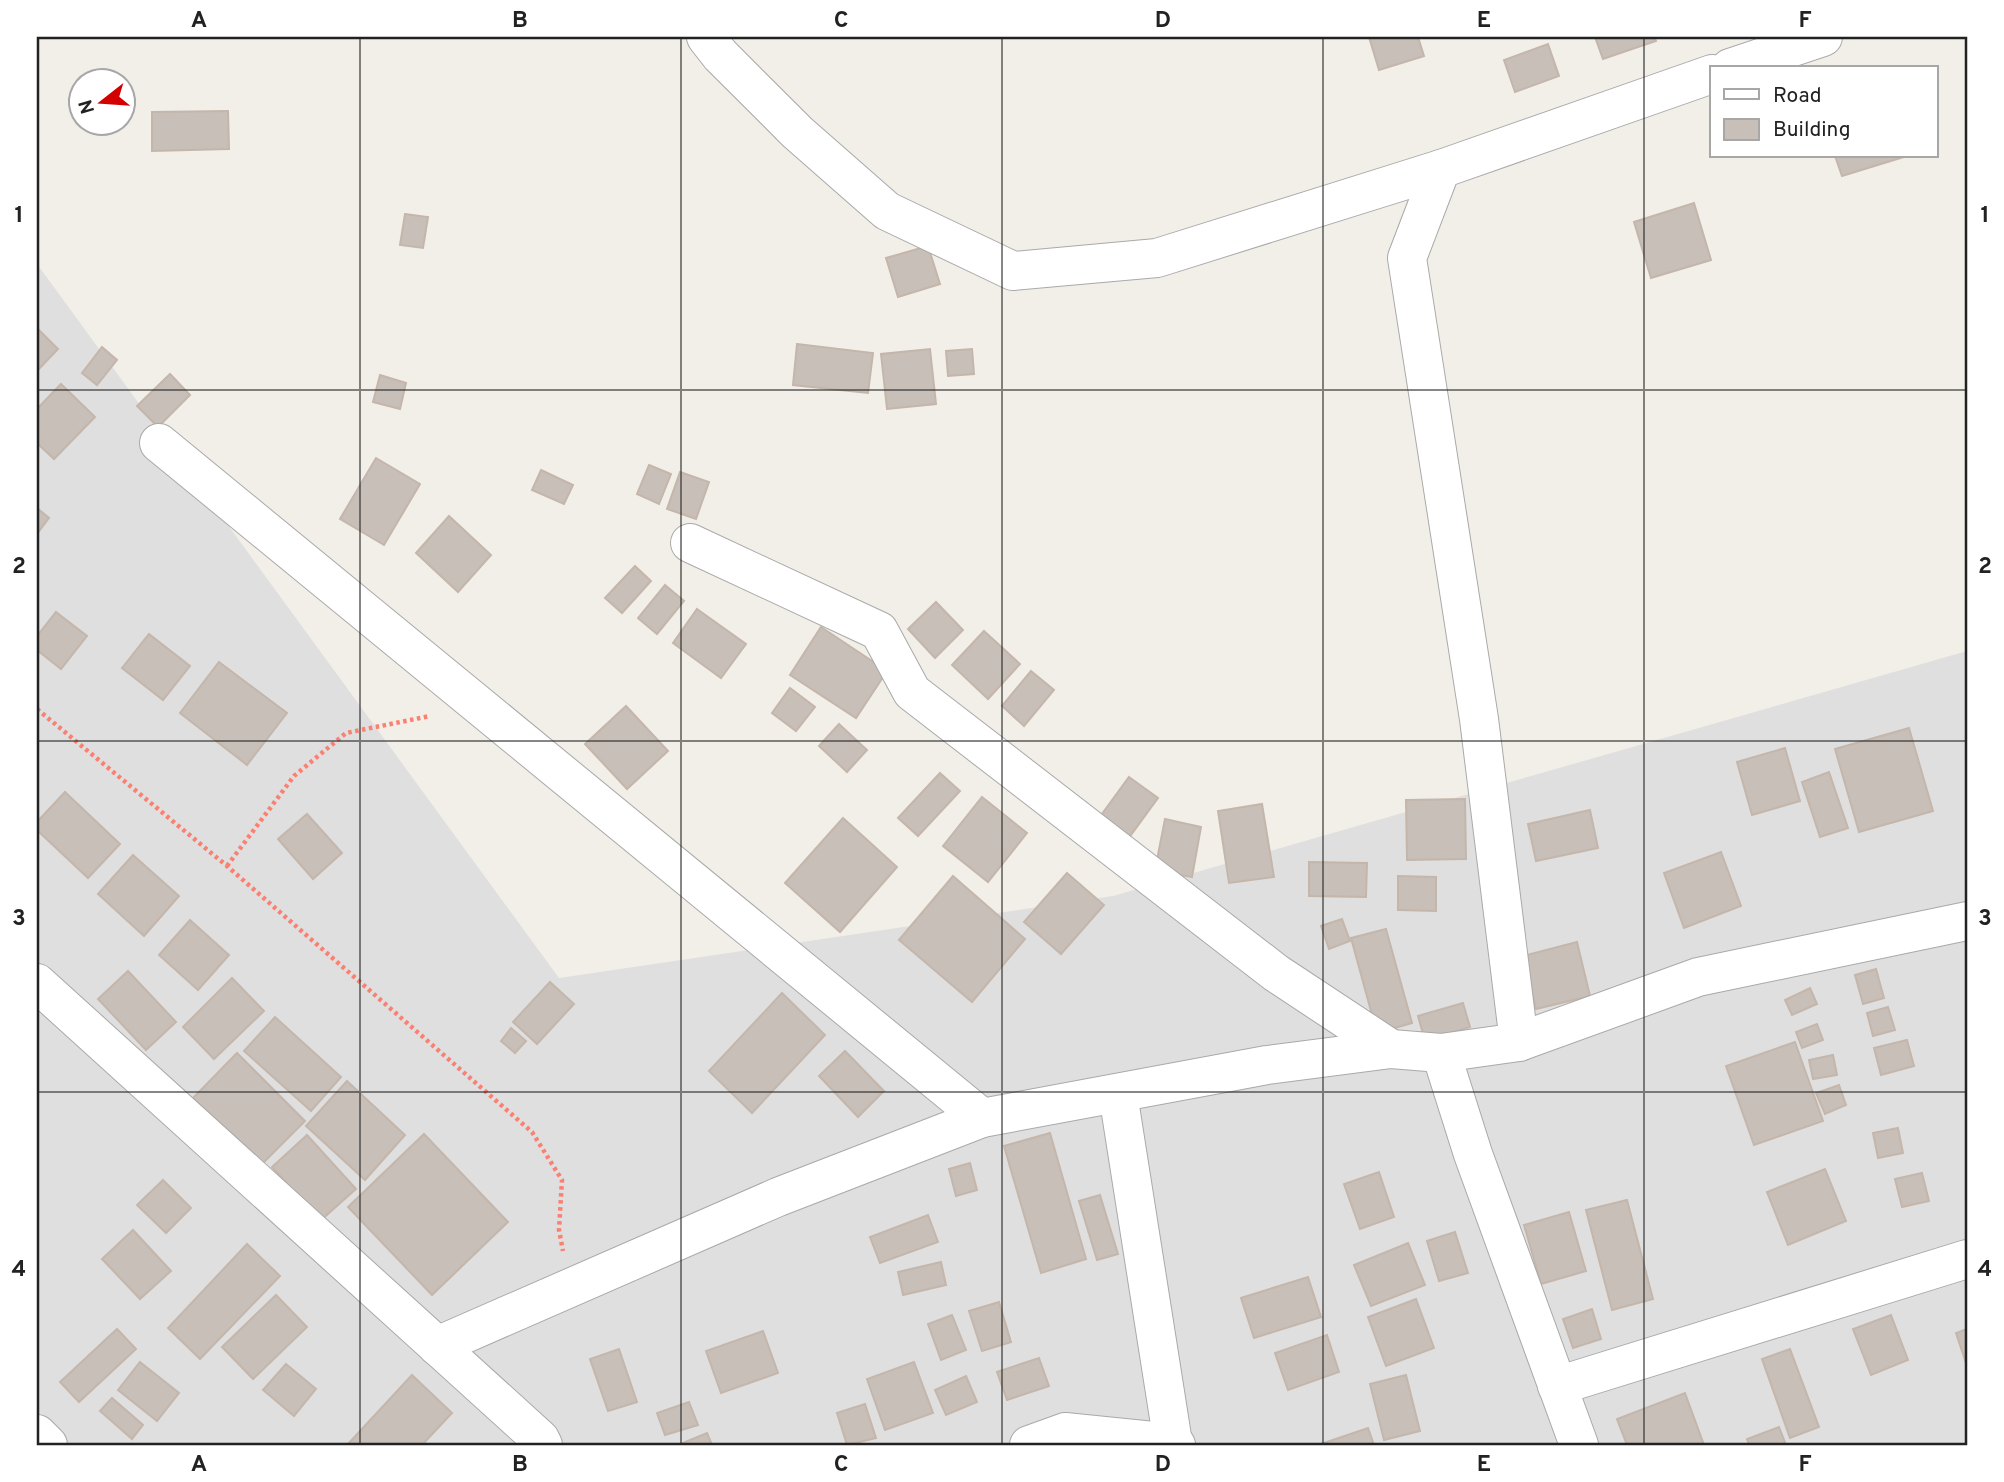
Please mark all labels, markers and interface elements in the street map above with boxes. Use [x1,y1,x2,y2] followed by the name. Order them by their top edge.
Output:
[191,7,207,36] text: A
[512,7,528,36] text: B
[834,7,848,36] text: C
[1155,7,1171,36] text: D
[1477,7,1491,36] text: E
[1798,7,1812,36] text: F
[66,66,136,136] north arrow
[1710,66,1938,158] legend
[1773,83,1822,110] text: Road
[74,96,101,116] text: N
[1773,117,1851,144] text: Building
[14,202,24,231] text: 1
[1980,202,1990,231] text: 1
[12,553,26,582] text: 2
[1978,553,1992,582] text: 2
[12,905,26,934] text: 3
[1978,905,1992,934] text: 3
[12,1256,26,1285] text: 4
[1978,1256,1992,1285] text: 4
[191,1451,207,1480] text: A
[512,1451,528,1480] text: B
[834,1451,848,1480] text: C
[1155,1451,1171,1480] text: D
[1477,1451,1491,1480] text: E
[1798,1451,1812,1480] text: F

